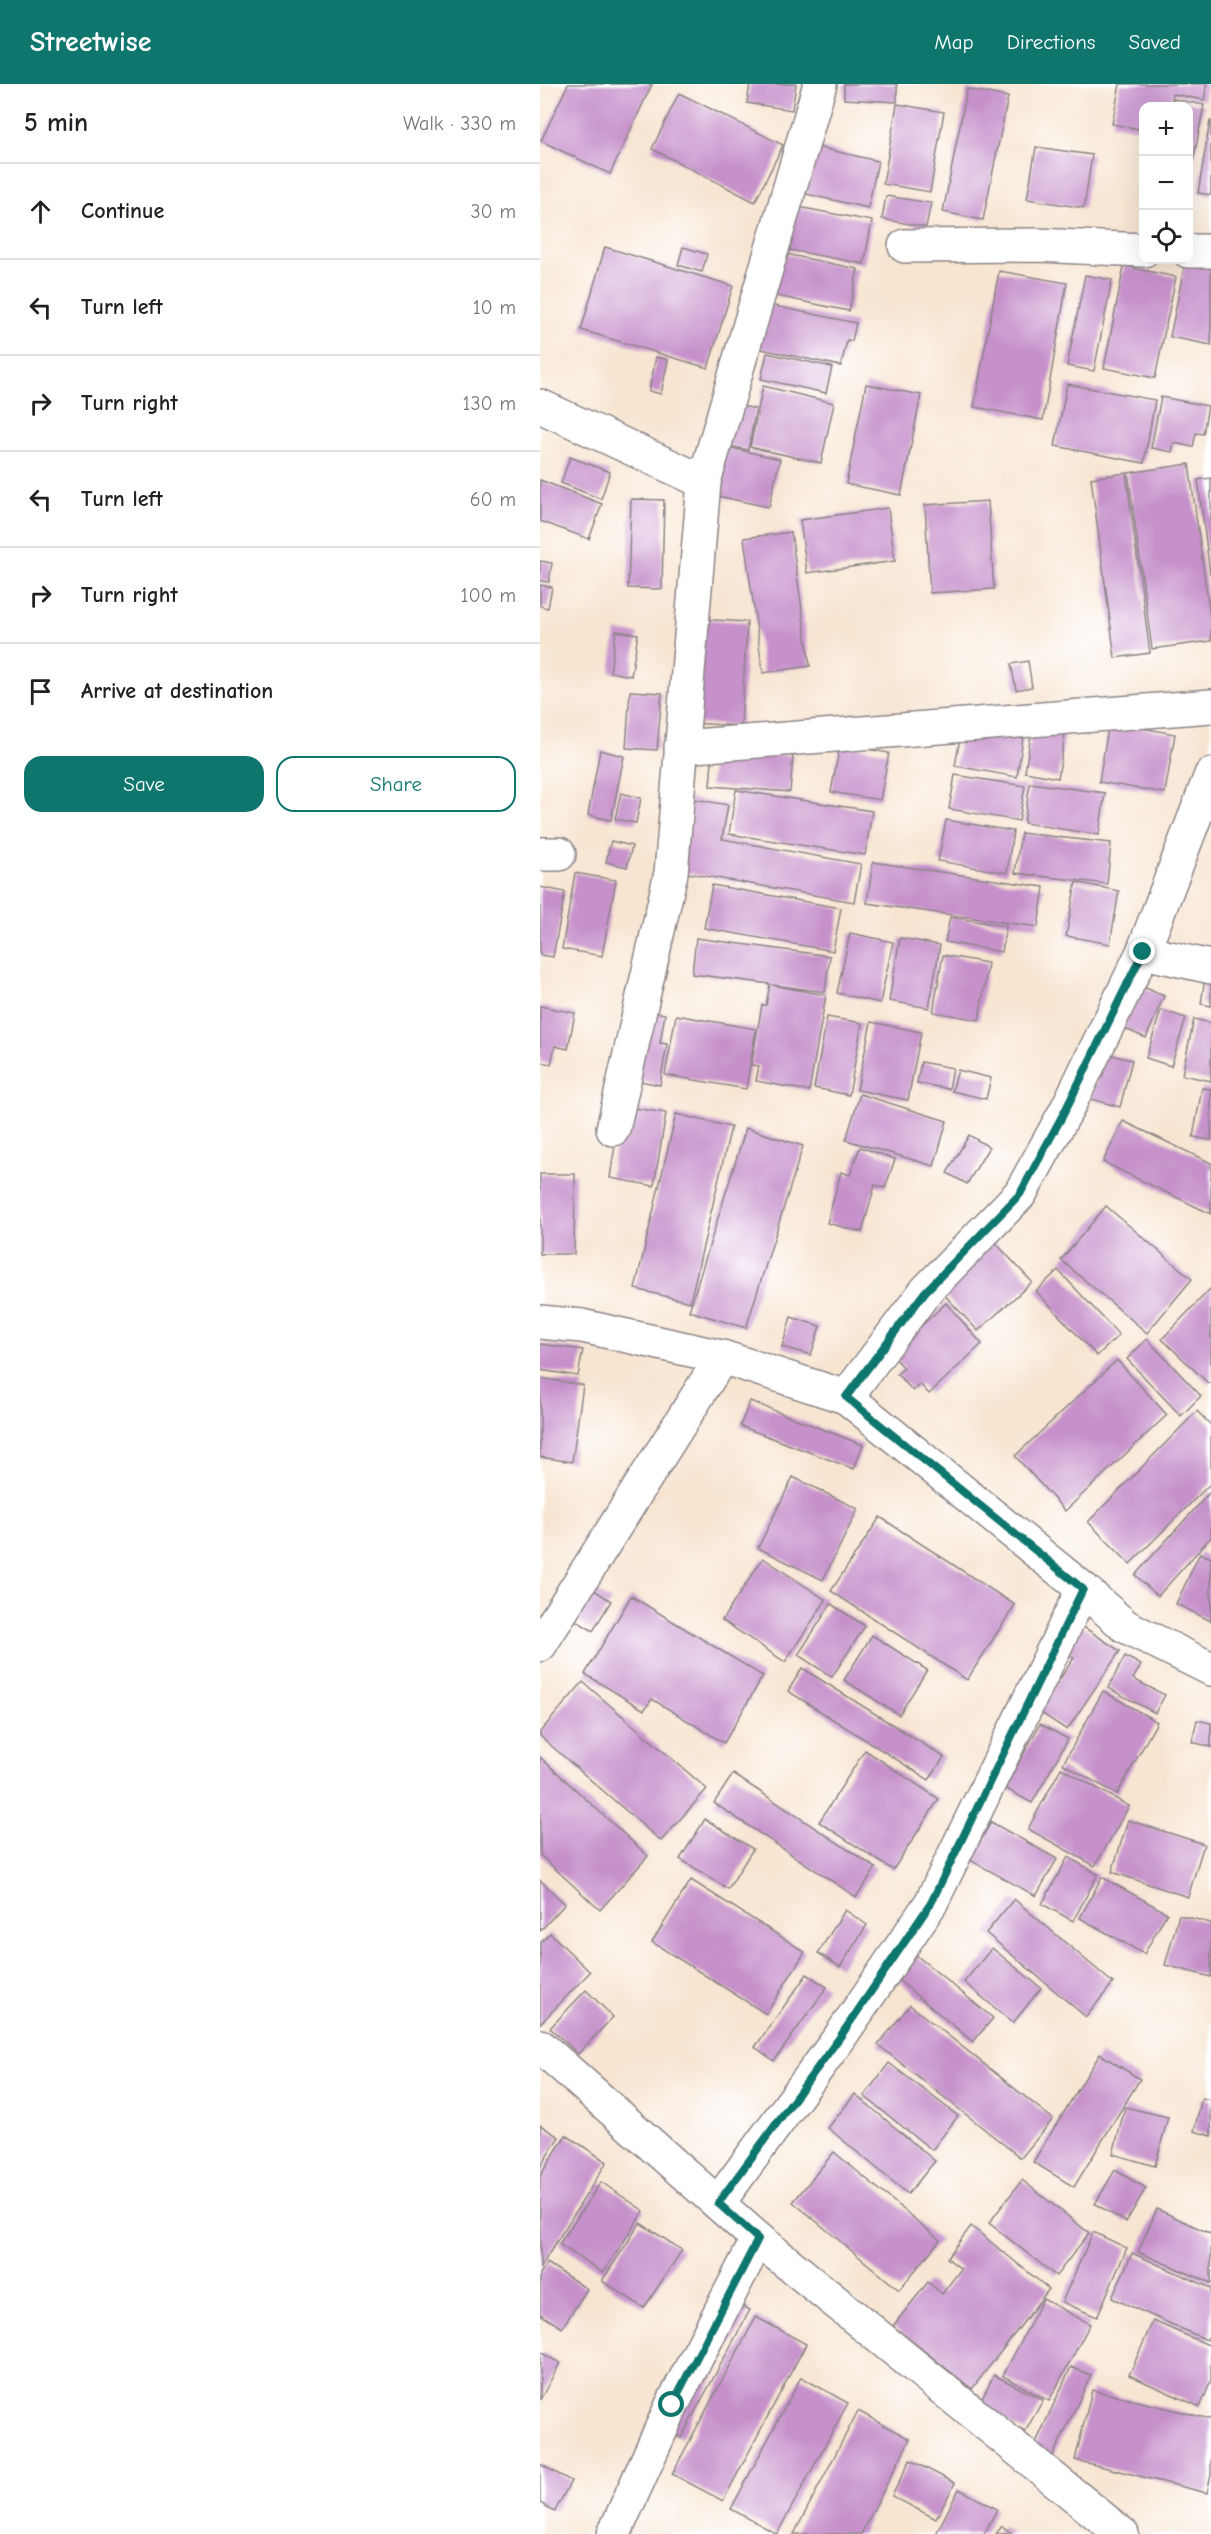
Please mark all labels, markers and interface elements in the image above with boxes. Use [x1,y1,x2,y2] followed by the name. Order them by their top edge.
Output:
[30,26,151,58] text: Streetwise
[934,30,974,54] text: Map
[1007,30,1096,54] text: Directions
[1129,30,1181,54] text: Saved
[1139,102,1193,264] map controls
[1139,102,1193,156] button: +
[24,108,88,138] text: 5 min
[403,112,516,135] text: Walk · 330 m
[1139,156,1193,210] button: −
[24,195,57,228] icon: ahead
[81,198,164,224] text: Continue
[470,200,516,223] text: 30 m
[1139,210,1193,264] button: locate
[24,291,57,324] icon: left
[81,294,163,320] text: Turn left
[473,296,516,319] text: 10 m
[24,387,57,420] icon: right
[81,390,178,416] text: Turn right
[463,392,516,415] text: 130 m
[24,483,57,516] icon: left
[81,486,163,512] text: Turn left
[470,488,516,511] text: 60 m
[24,579,57,612] icon: right
[81,582,178,608] text: Turn right
[461,584,516,607] text: 100 m
[24,675,57,708] icon: arrive
[81,678,273,704] text: Arrive at destination
[24,756,264,812] button: Save
[276,756,516,812] button: Share
[1129,938,1155,964] route end
[658,2391,684,2417] route start

